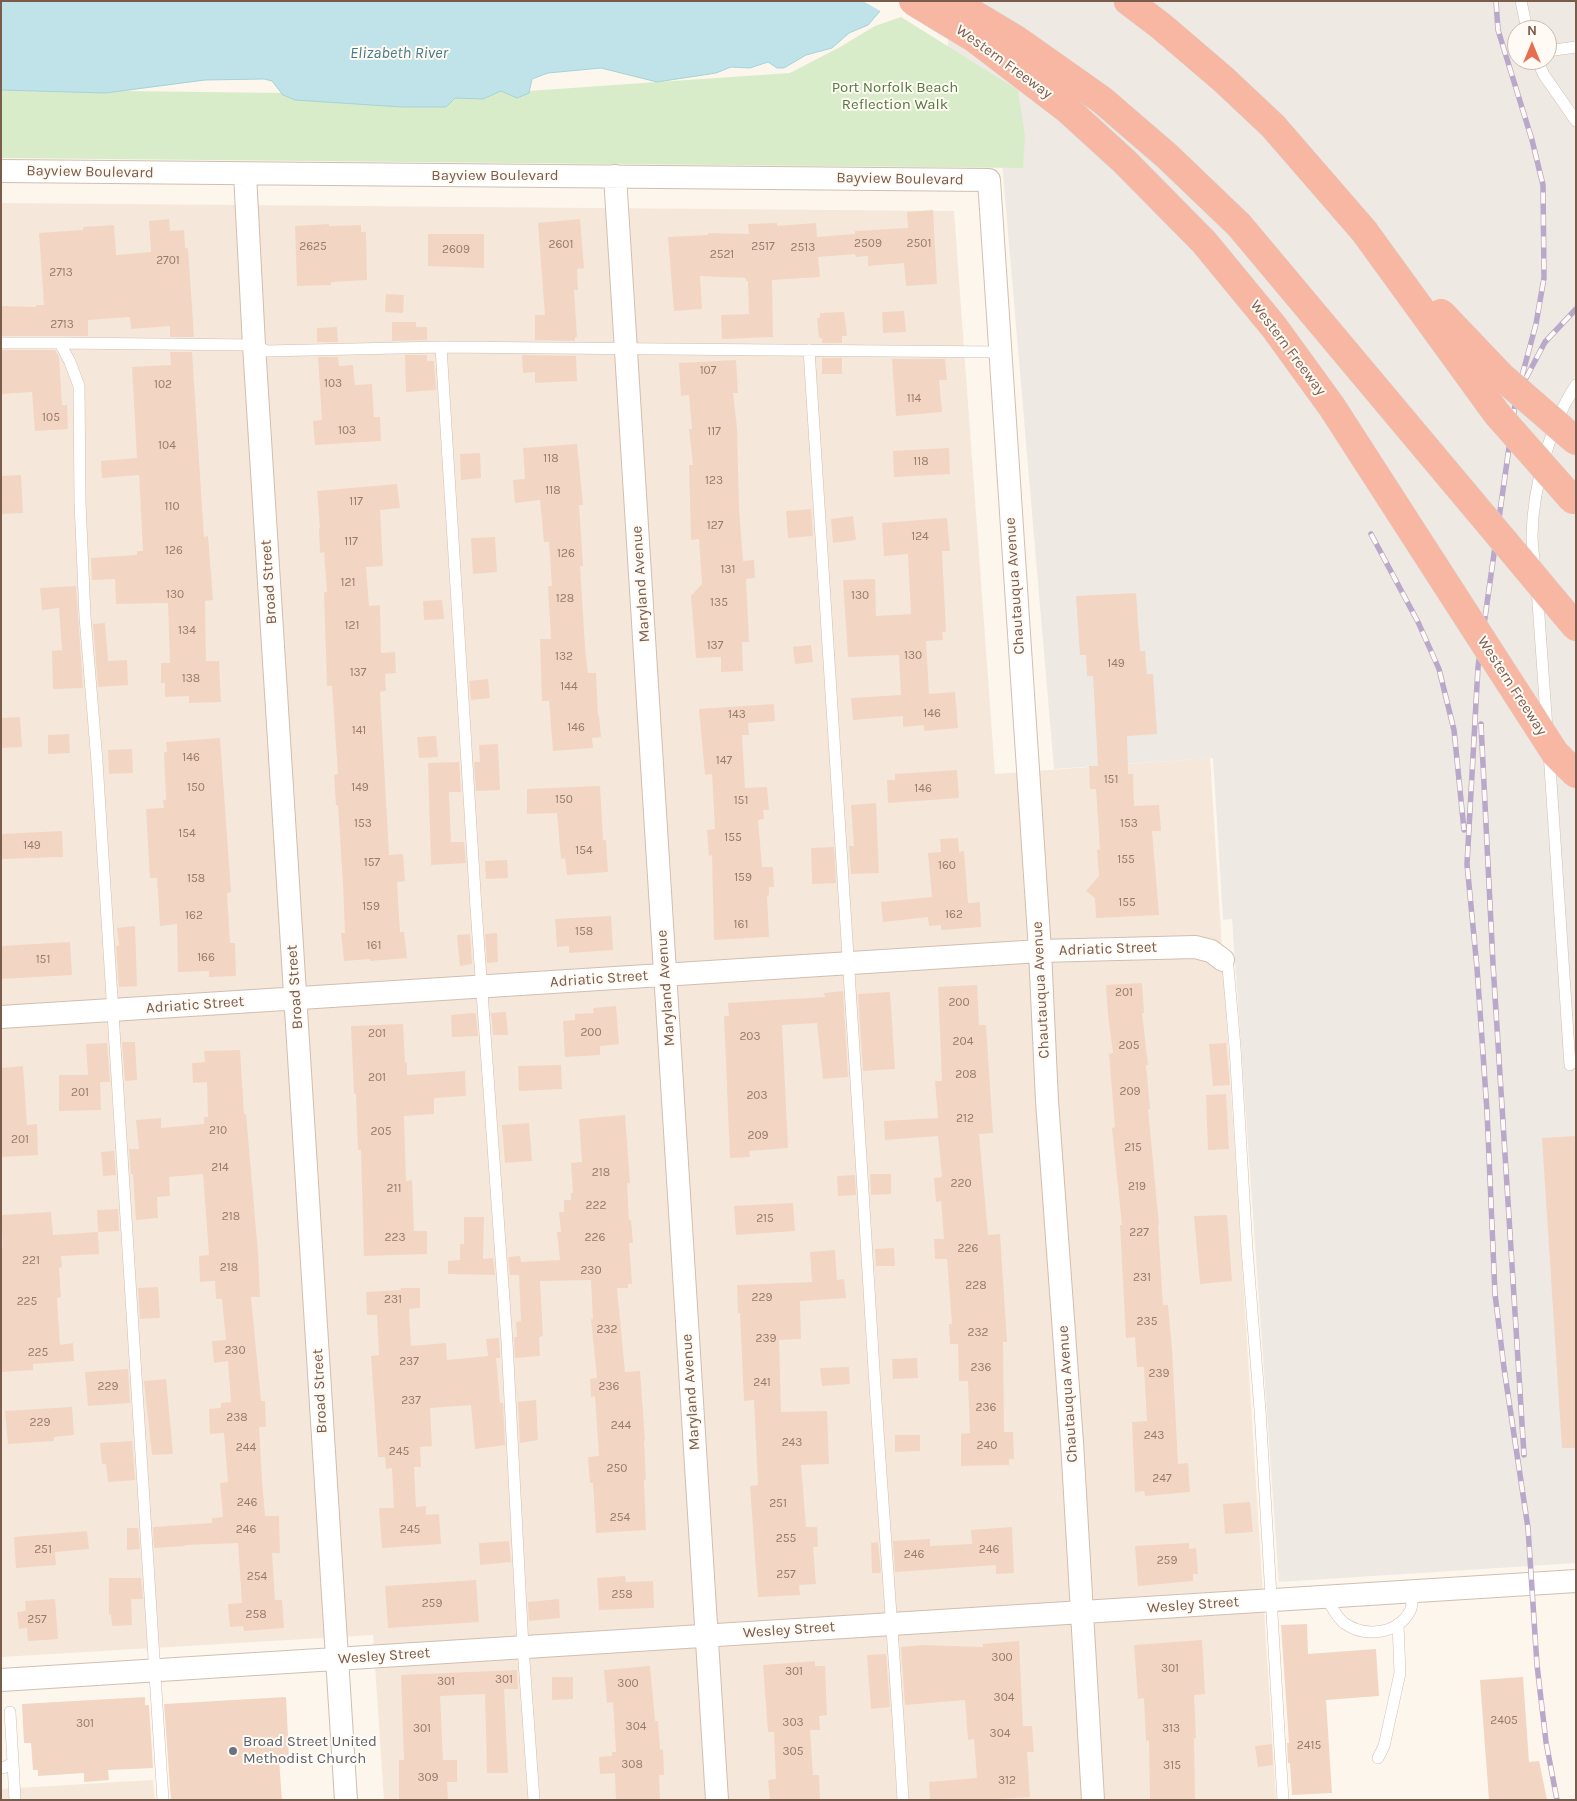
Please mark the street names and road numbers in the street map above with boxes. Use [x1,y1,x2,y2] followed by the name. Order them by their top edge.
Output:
[952,21,1056,103] street label: Western Freeway
[26,162,154,182] street label: Bayview Boulevard
[431,167,559,185] street label: Bayview Boulevard
[836,169,964,189] street label: Bayview Boulevard
[1246,297,1330,399] street label: Western Freeway
[1001,517,1029,655] street label: Chautauqua Avenue
[628,525,654,643] street label: Maryland Avenue
[257,539,281,625] street label: Broad Street
[1473,633,1551,739] street label: Western Freeway
[1028,921,1054,1059] street label: Chautauqua Avenue
[653,929,679,1047] street label: Maryland Avenue
[1059,938,1157,960] street label: Adriatic Street
[283,944,307,1030] street label: Broad Street
[549,967,649,991] street label: Adriatic Street
[145,993,245,1017] street label: Adriatic Street
[1054,1325,1082,1463] street label: Chautauqua Avenue
[678,1333,704,1451] street label: Maryland Avenue
[309,1348,331,1434] street label: Broad Street
[1146,1593,1240,1617] street label: Wesley Street
[742,1618,836,1642] street label: Wesley Street
[337,1644,431,1668] street label: Wesley Street

